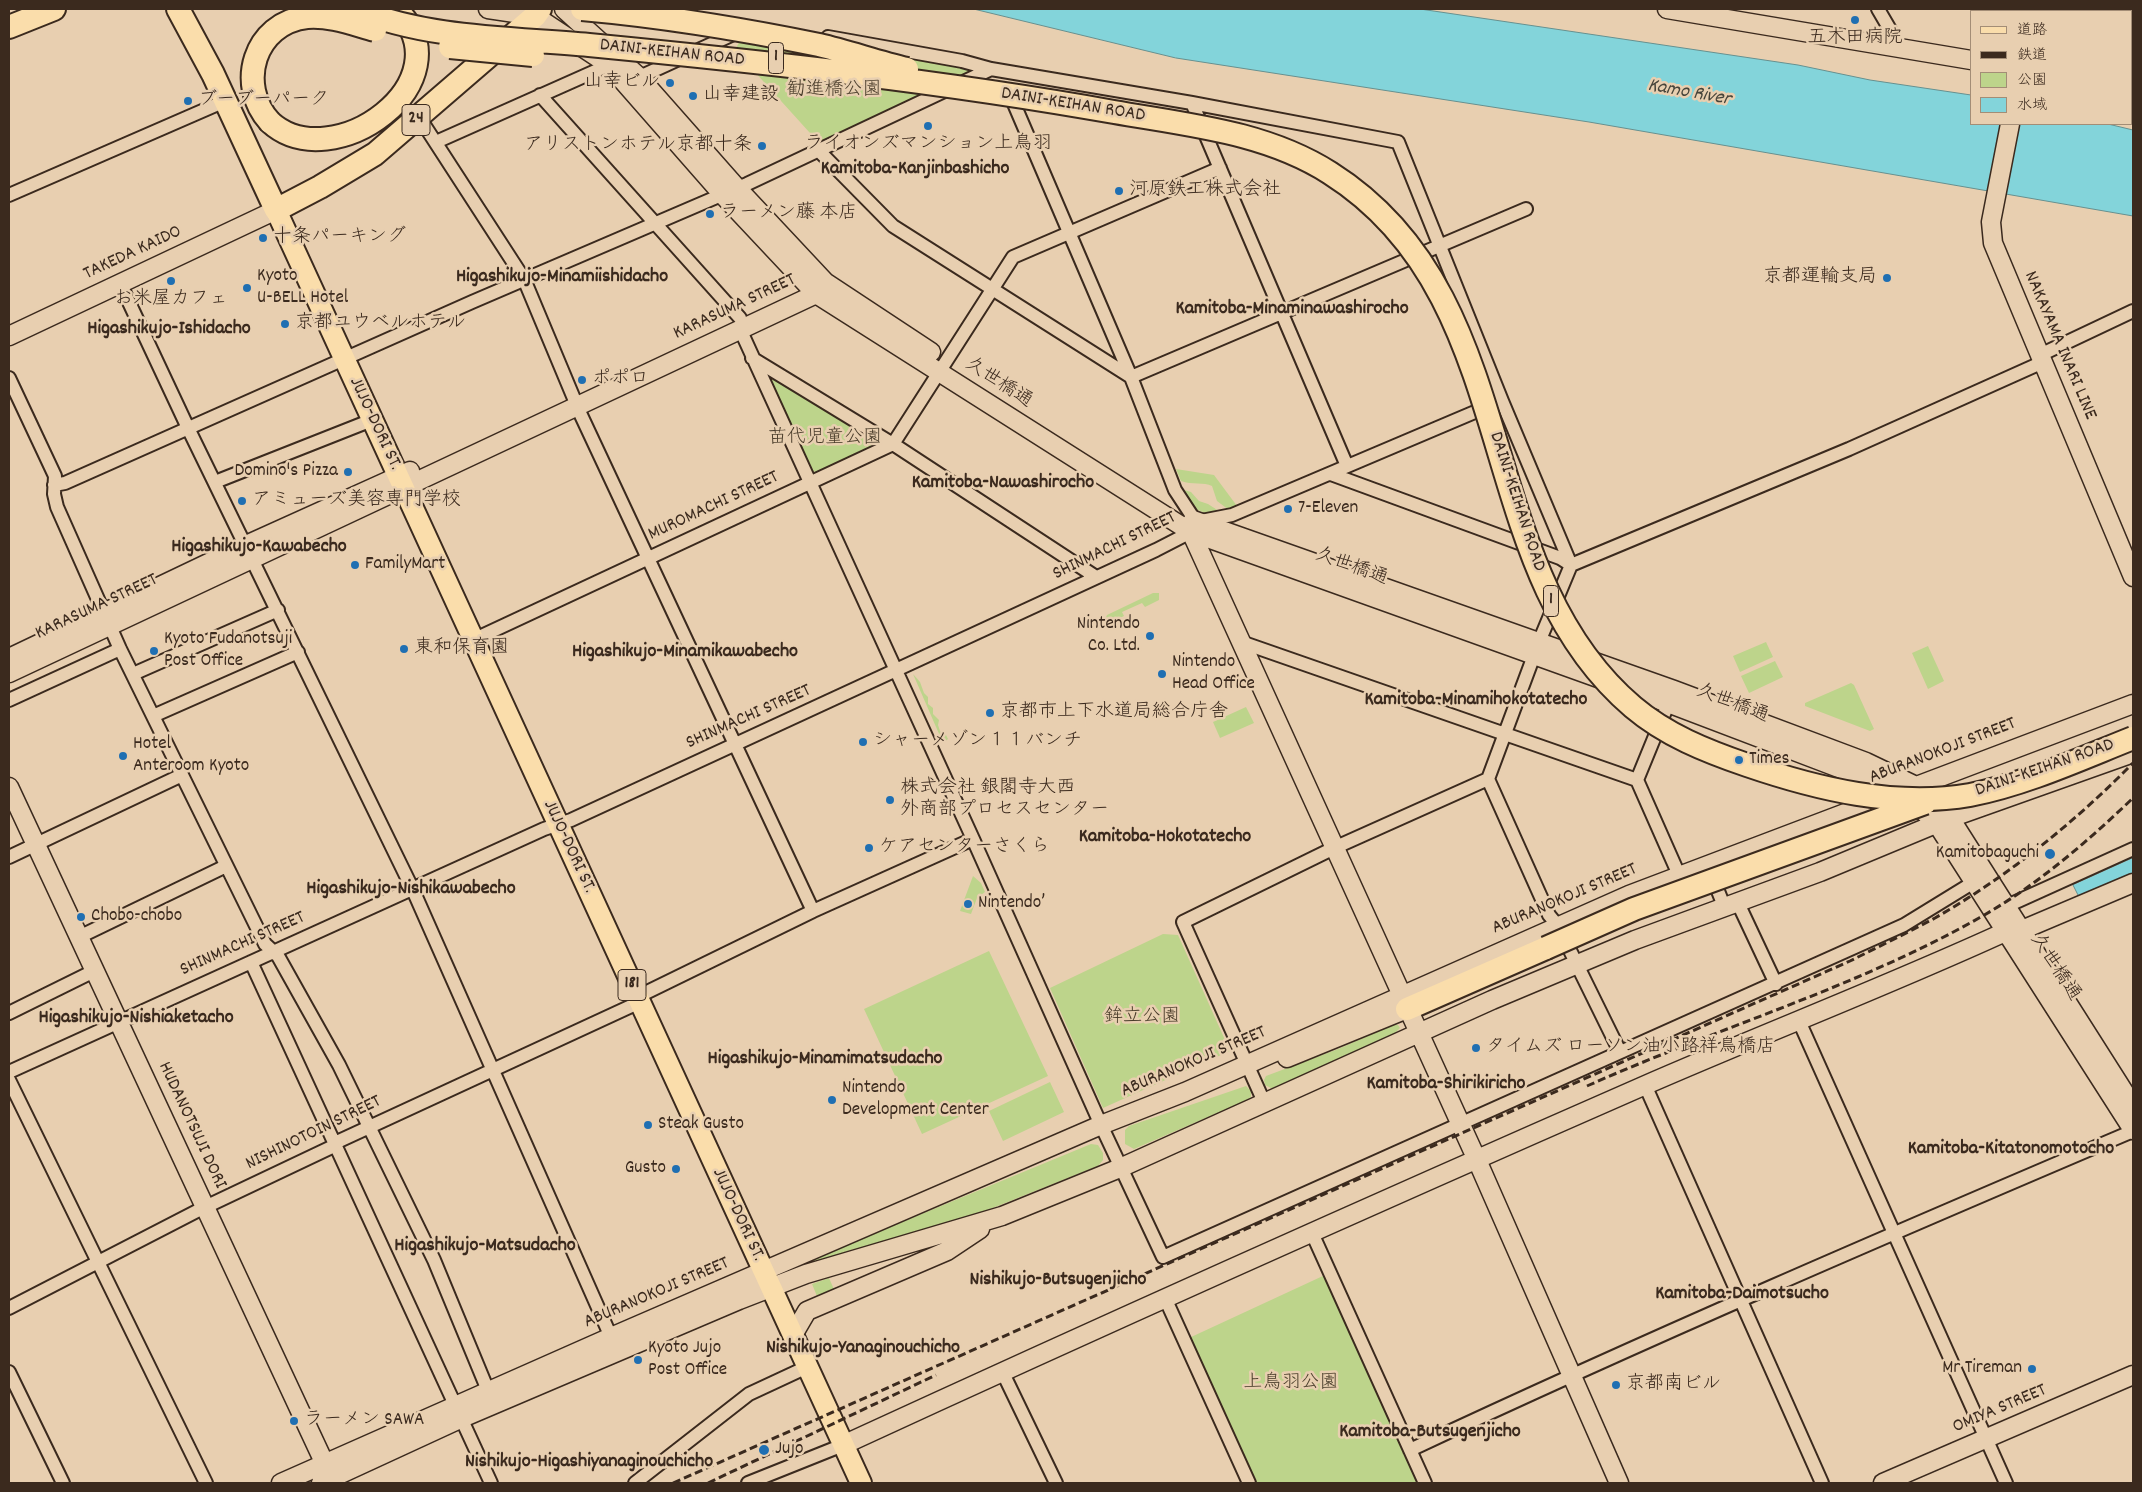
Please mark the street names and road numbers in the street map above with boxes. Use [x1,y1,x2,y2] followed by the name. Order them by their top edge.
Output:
[599,35,745,73] street label: DAINI-KEIHAN ROAD
[768,42,784,74] road number: 1
[999,83,1147,129] street label: DAINI-KEIHAN ROAD
[402,104,430,136] road number: 24
[80,221,186,287] street label: TAKEDA KAIDO
[2017,268,2101,424] street label: NAKAYAMA INARI LINE
[670,270,800,346] street label: KARASUMA STREET
[960,354,1036,414] street label: 久世橋通
[343,374,405,474] street label: JUJO-DORI ST.
[1483,429,1549,575] street label: DAINI-KEIHAN ROAD
[645,467,783,547] street label: MUROMACHI STREET
[1050,507,1180,587] street label: SHINMACHI STREET
[1311,544,1391,592] street label: 久世橋通
[32,570,162,646] street label: KARASUMA STREET
[1544,586,1558,616] road number: 1
[683,680,815,756] street label: SHINMACHI STREET
[1692,681,1772,729] street label: 久世橋通
[1866,714,2020,790] street label: ABURANOKOJI STREET
[1973,735,2117,803] street label: DAINI-KEIHAN ROAD
[537,797,599,897] street label: JUJO-DORI ST.
[1489,859,1641,941] street label: ABURANOKOJI STREET
[177,907,309,983] street label: SHINMACHI STREET
[2024,930,2084,1006] street label: 久世橋通
[618,970,646,1000] road number: 181
[1118,1022,1270,1104] street label: ABURANOKOJI STREET
[152,1059,230,1193] street label: HUDANOTSUJI DORI
[243,1091,385,1177] street label: NISHINOTOIN STREET
[706,1165,768,1265] street label: JUJO-DORI ST.
[581,1253,733,1335] street label: ABURANOKOJI STREET
[1950,1380,2050,1440] street label: OMIYA STREET

